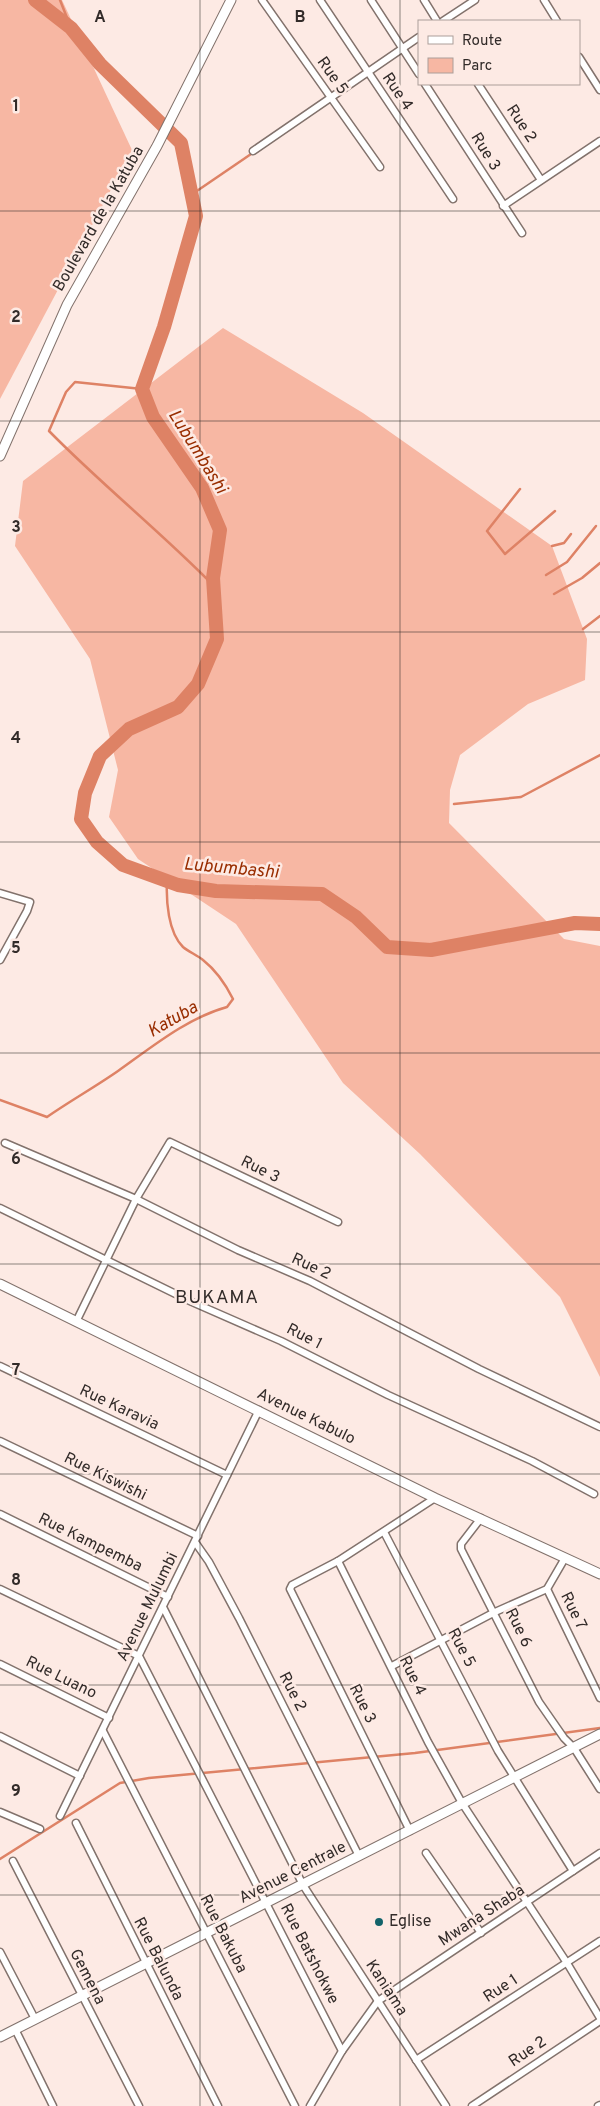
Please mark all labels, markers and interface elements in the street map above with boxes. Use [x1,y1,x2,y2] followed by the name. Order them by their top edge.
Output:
[94,8,106,28] text: A
[294,8,306,28] text: B
[418,20,580,85] legend
[462,32,502,51] text: Route
[312,53,352,99] street label: Rue 5
[462,57,492,76] text: Parc
[377,69,417,115] street label: Rue 4
[13,97,19,117] text: 1
[501,101,541,147] street label: Rue 2
[466,129,504,175] street label: Rue 3
[49,143,149,295] street label: Boulevard de la Katuba
[11,308,21,328] text: 2
[162,406,233,500] water label: Lubumbashi
[11,518,21,538] text: 3
[11,729,21,749] text: 4
[183,853,281,885] water label: Lubumbashi
[11,939,21,959] text: 5
[144,996,203,1044] water label: Katuba
[11,1150,21,1170] text: 6
[237,1152,283,1188] street label: Rue 3
[288,1249,334,1285] street label: Rue 2
[175,1286,259,1310] district label: BUKAMA
[283,1320,325,1354] street label: Rue 1
[12,1361,20,1381] text: 7
[76,1381,162,1435] street label: Rue Karavia
[253,1385,359,1449] street label: Avenue Kabulo
[60,1448,150,1506] street label: Rue Kiswishi
[35,1509,145,1577] street label: Rue Kampemba
[113,1549,183,1665] street label: Avenue Mulumbi
[11,1571,21,1591] text: 8
[555,1589,591,1633] street label: Rue 7
[500,1605,536,1651] street label: Rue 6
[442,1625,480,1671] street label: Rue 5
[22,1652,100,1704] street label: Rue Luano
[394,1653,430,1699] street label: Rue 4
[274,1669,310,1715] street label: Rue 2
[344,1681,380,1727] street label: Rue 3
[11,1782,21,1802] text: 9
[236,1837,350,1909] street label: Avenue Centrale
[435,1881,529,1951] street label: Mwana Shaba
[195,1891,251,1977] street label: Rue Bakuba
[275,1900,343,2008] street label: Rue Batshokwe
[389,1912,431,1932] place label: Eglise
[128,1914,188,2004] street label: Rue Balunda
[373,1916,385,1928] marker: Eglise
[65,1946,109,2008] street label: Gemena
[361,1956,411,2020] street label: Kaniama
[480,1970,522,2008] street label: Rue 1
[505,2032,551,2072] street label: Rue 2

